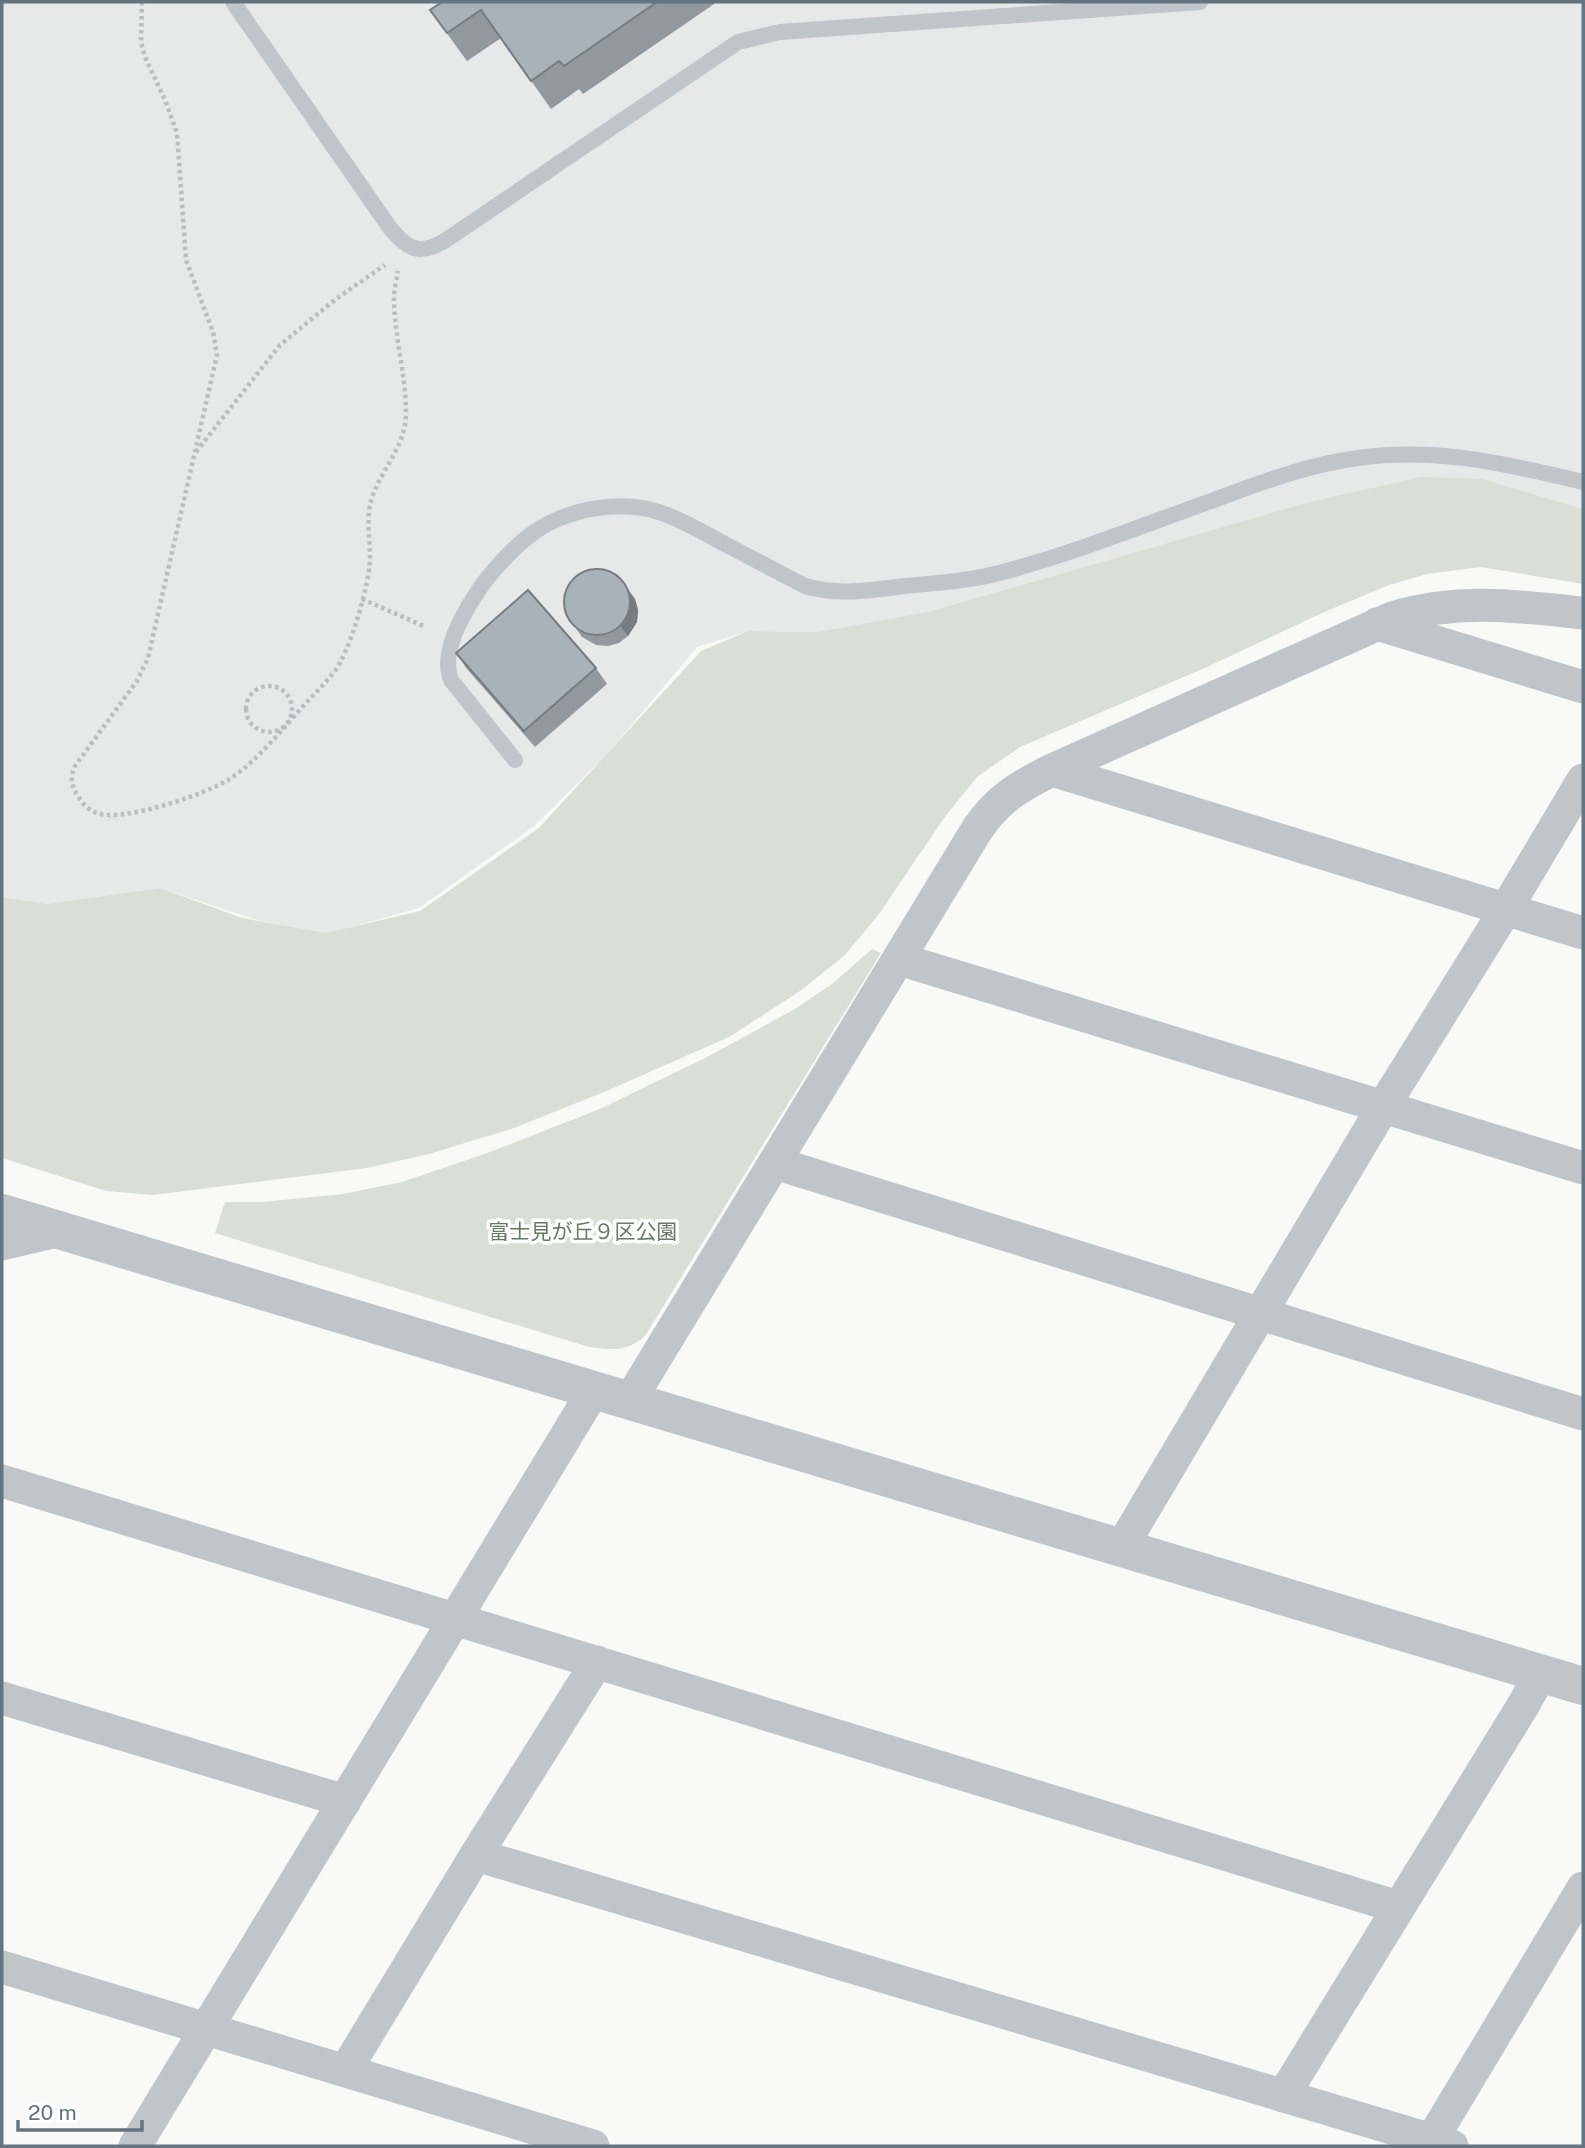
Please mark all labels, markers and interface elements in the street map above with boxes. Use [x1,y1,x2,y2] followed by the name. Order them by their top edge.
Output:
[489,1219,678,1244] park label: 富士見が丘９区公園
[18,2088,142,2132] scale bar
[28,2100,77,2125] text: 20 m

